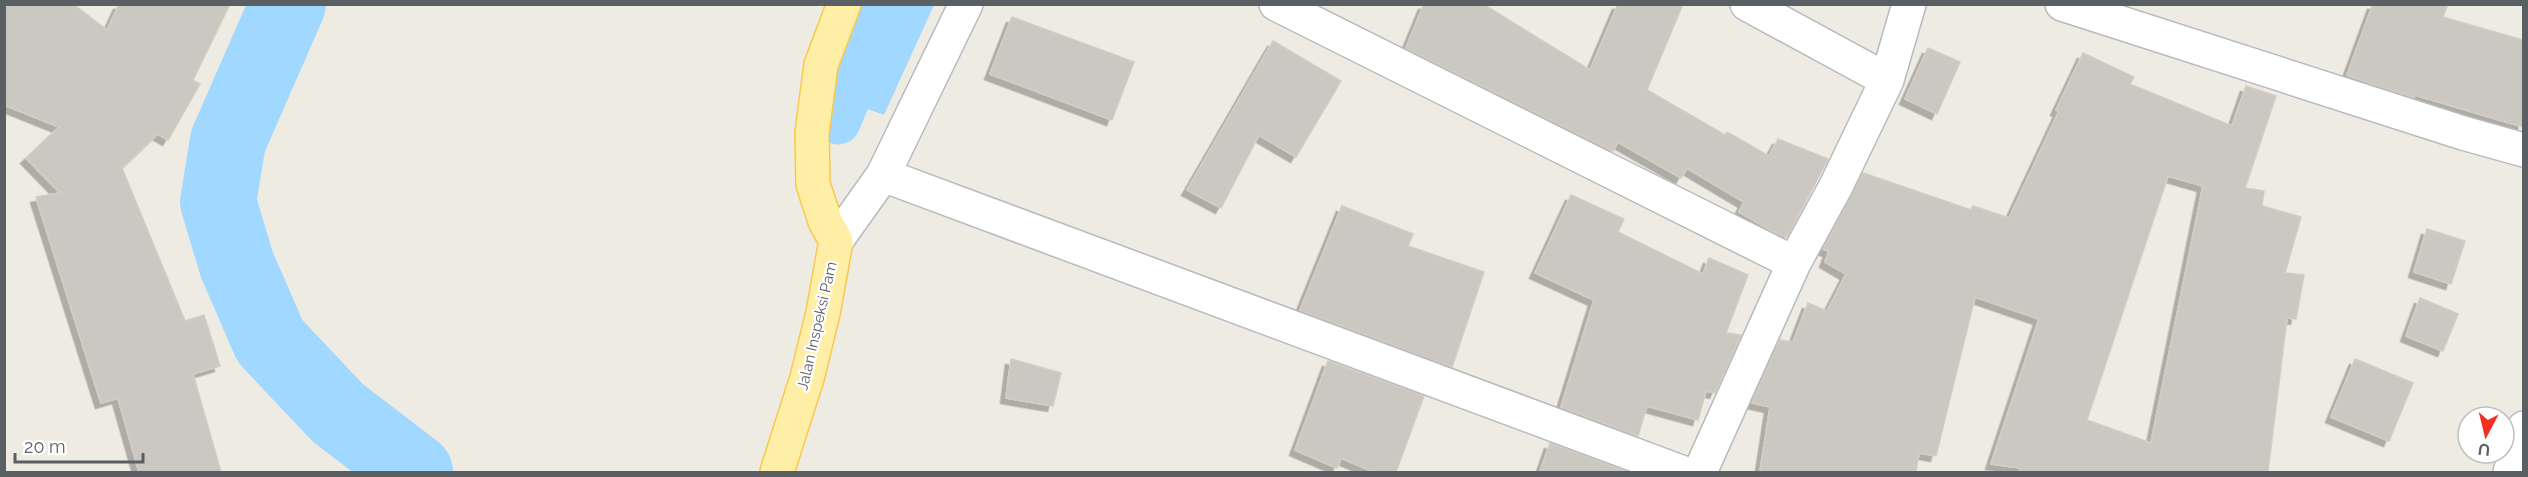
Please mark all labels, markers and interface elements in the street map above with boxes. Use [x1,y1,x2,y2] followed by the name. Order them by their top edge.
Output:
[793,260,841,392] street label: Jalan Inspeksi Pam
[2456,405,2516,465] north arrow
[15,426,142,464] scale bar
[24,436,66,457] text: 20 m
[2477,439,2491,460] text: U

